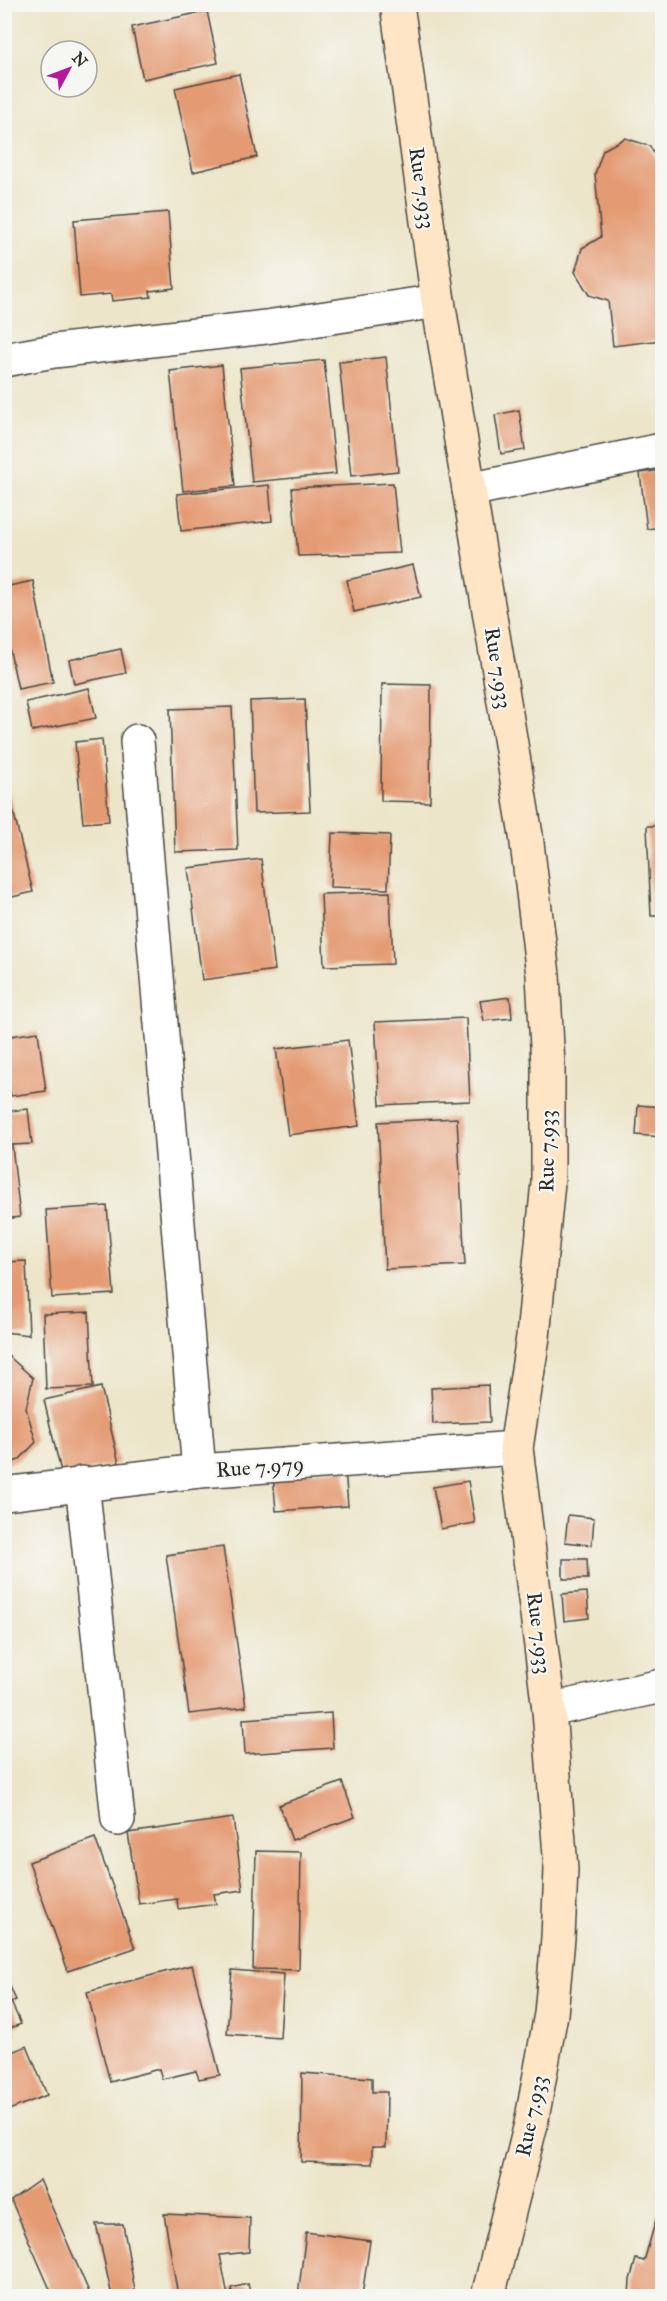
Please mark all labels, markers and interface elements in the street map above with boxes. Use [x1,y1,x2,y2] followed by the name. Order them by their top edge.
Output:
[39,39,99,99] north arrow
[68,48,92,71] text: N
[403,145,441,231] street label: Rue 7.933
[479,625,517,711] street label: Rue 7.933
[533,1110,561,1192] street label: Rue 7.933
[215,1451,305,1483] street label: Rue 7.979
[521,1591,557,1675] street label: Rue 7.933
[510,2073,552,2159] street label: Rue 7.933

